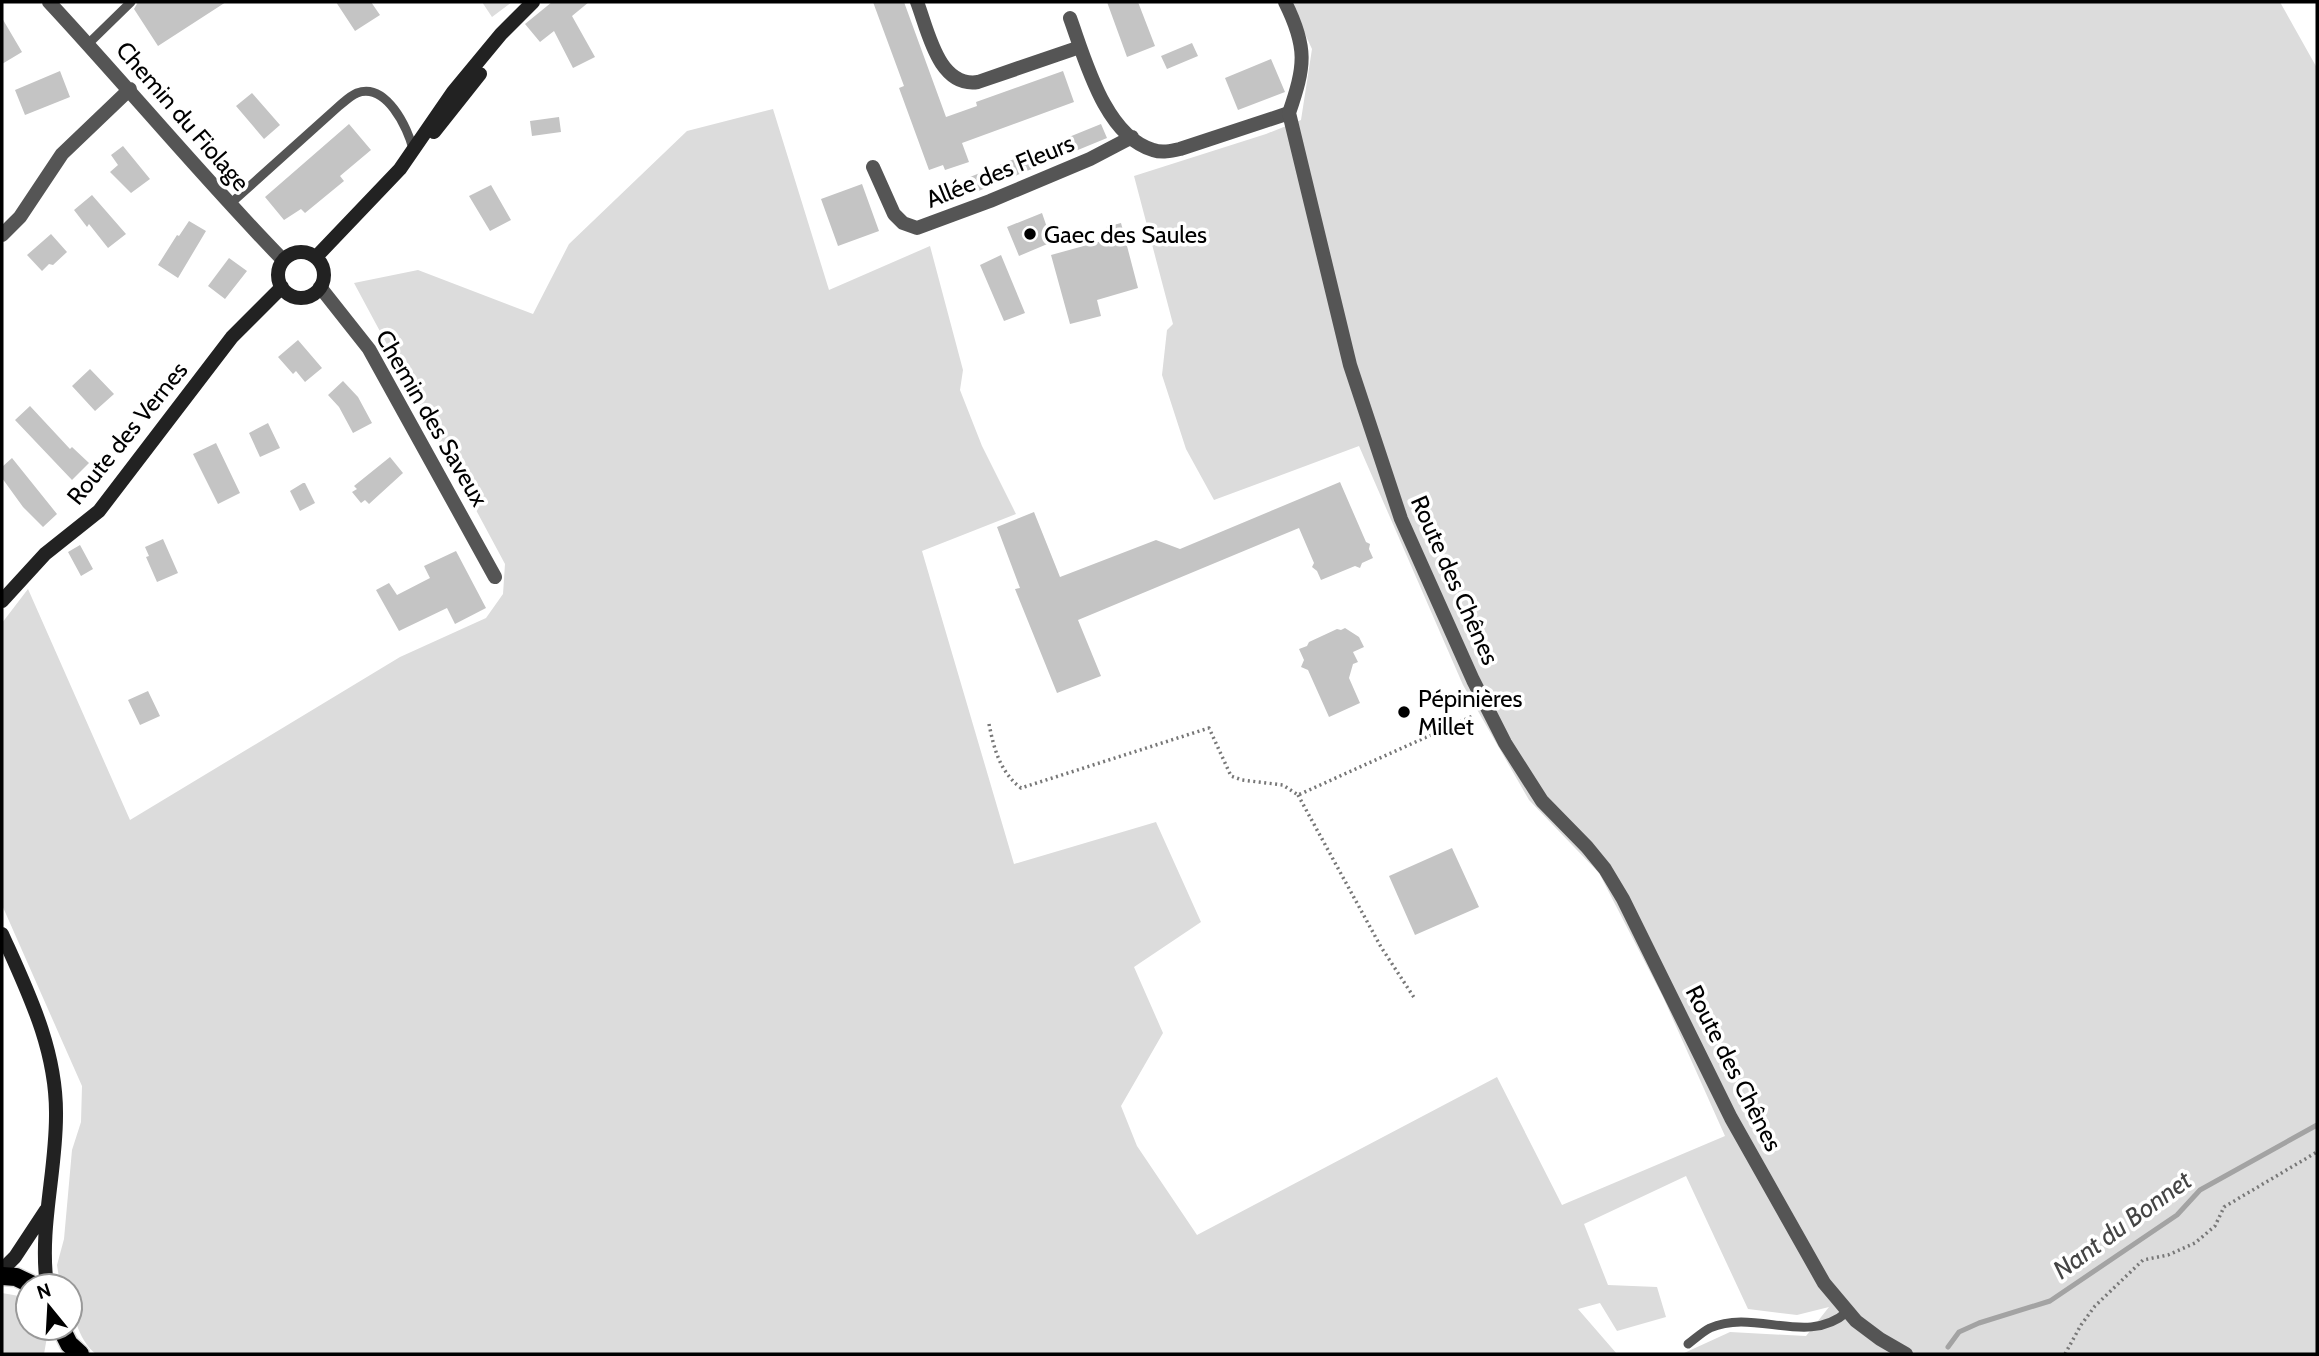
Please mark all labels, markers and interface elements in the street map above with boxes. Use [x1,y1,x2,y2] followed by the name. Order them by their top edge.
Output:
[110,35,256,197] street label: Chemin du Fiolage
[922,128,1078,214] street label: Allée des Fleurs
[1044,220,1207,249] place label: Gaec des Saules
[1022,226,1038,242] marker: Gaec des Saules
[370,325,495,512] street label: Chemin des Saveux
[61,356,193,510] street label: Route des Vernes
[1405,491,1505,669] street label: Route des Chênes
[1418,684,1523,741] place label: Pépinières Millet
[1396,704,1412,720] marker: Pépinières Millet
[1680,980,1788,1156] street label: Route des Chênes
[2046,1163,2198,1286] water label: Nant du Bonnet
[14,1272,84,1342] north arrow
[34,1278,54,1304] text: N

